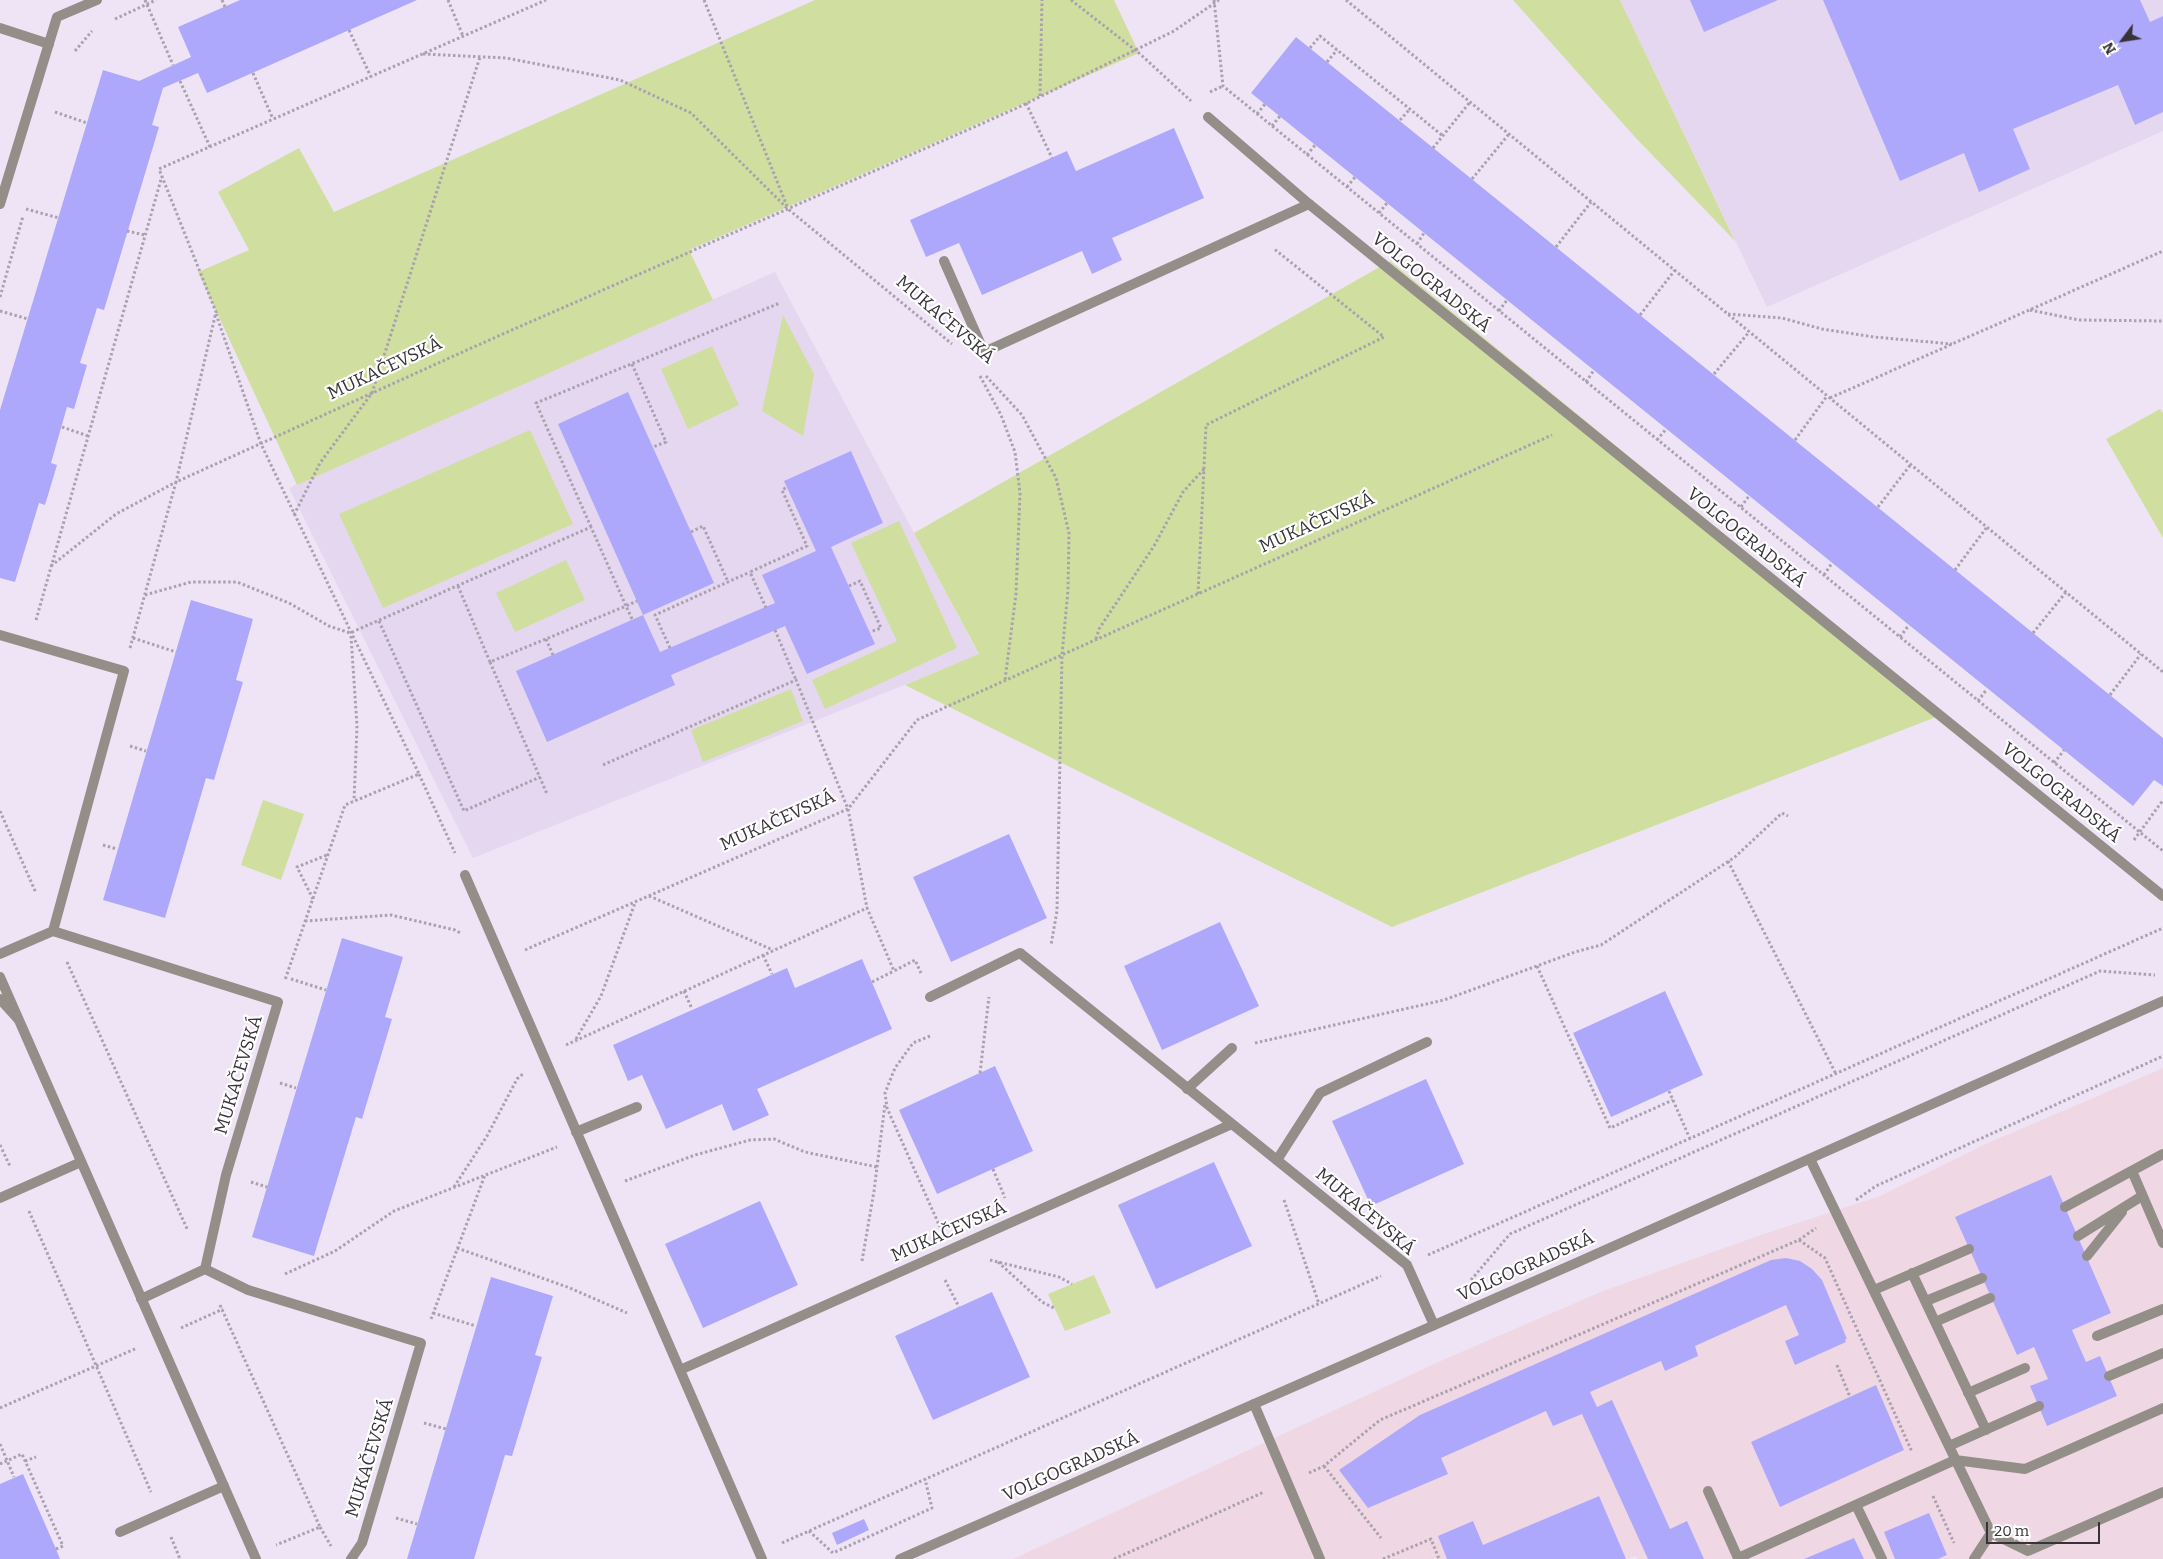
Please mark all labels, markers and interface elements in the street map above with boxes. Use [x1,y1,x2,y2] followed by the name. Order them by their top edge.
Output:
[2098,15,2148,65] north arrow
[2100,39,2120,57] text: N
[1367,228,1495,338] street label: VOLGOGRADSKÁ
[891,271,999,369] street label: MUKAČEVSKÁ
[324,333,446,405] street label: MUKAČEVSKÁ
[1682,483,1810,593] street label: VOLGOGRADSKÁ
[1256,488,1378,558] street label: MUKAČEVSKÁ
[1997,738,2125,848] street label: VOLGOGRADSKÁ
[717,786,839,856] street label: MUKAČEVSKÁ
[211,1013,267,1137] street label: MUKAČEVSKÁ
[1311,1164,1419,1260] street label: MUKAČEVSKÁ
[888,1197,1010,1267] street label: MUKAČEVSKÁ
[1455,1227,1597,1307] street label: VOLGOGRADSKÁ
[342,1396,398,1520] street label: MUKAČEVSKÁ
[1000,1427,1142,1507] street label: VOLGOGRADSKÁ
[1988,1512,2102,1544] scale bar
[1994,1522,2029,1540] text: 20 m

